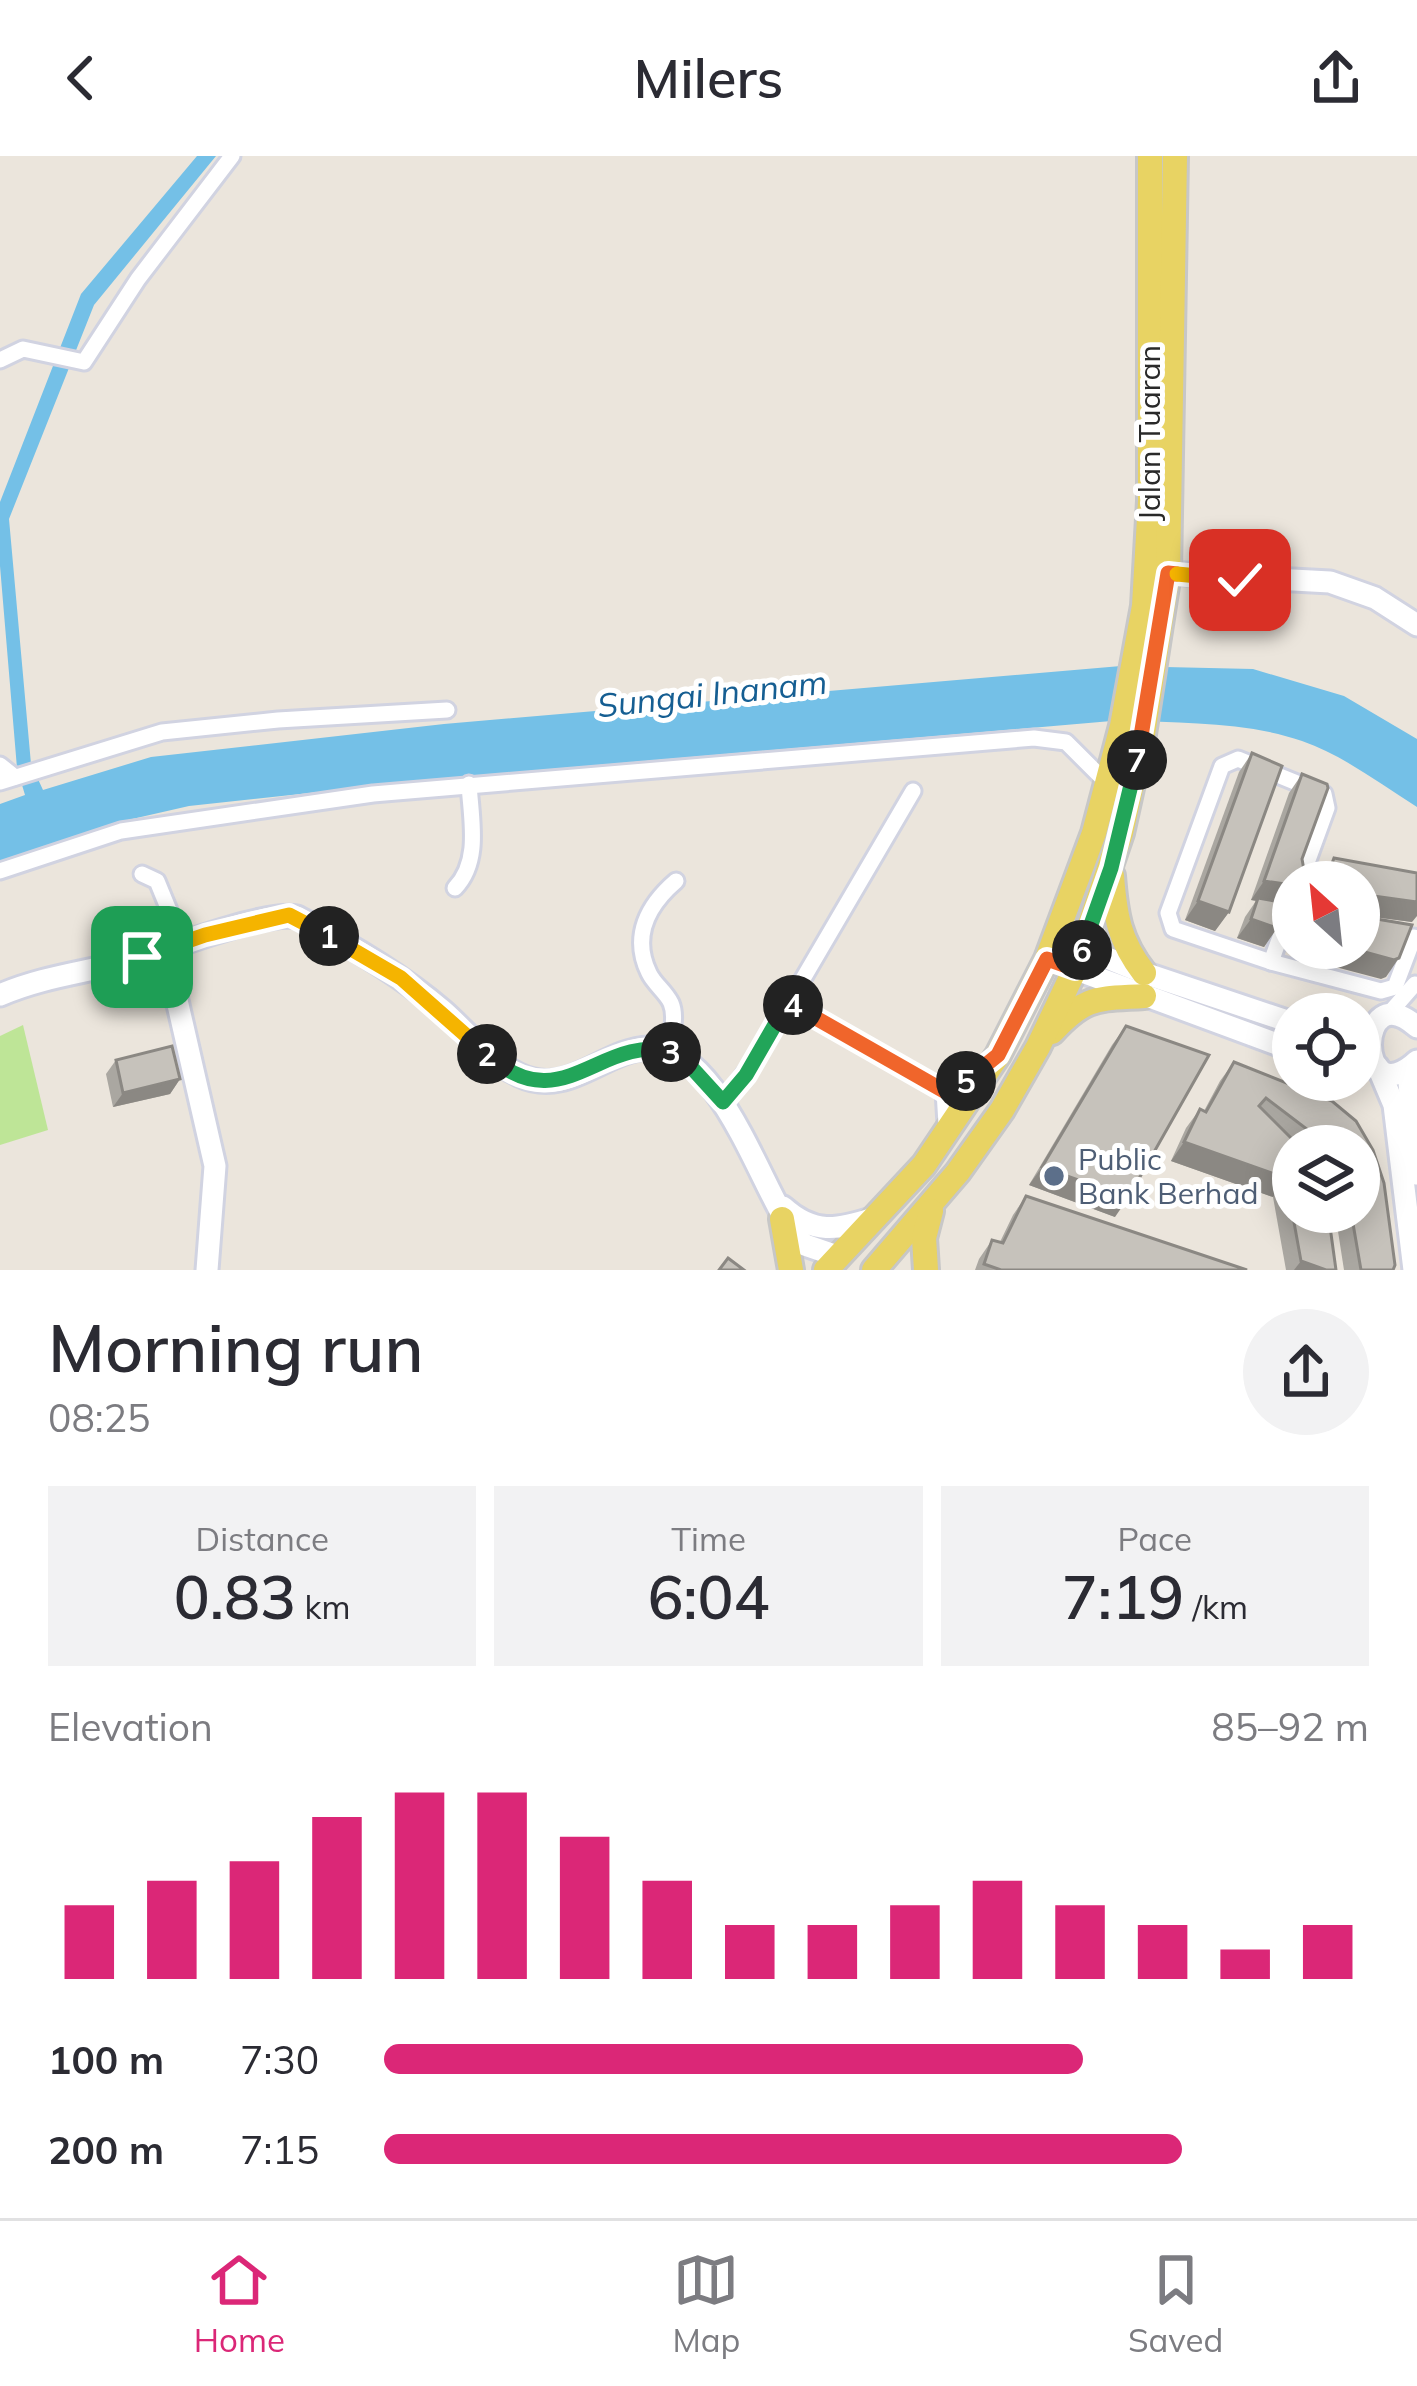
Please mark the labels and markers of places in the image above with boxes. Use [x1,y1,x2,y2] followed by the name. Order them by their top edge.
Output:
[1189,529,1291,631] pin
[1107,730,1167,790] pin: 7
[91,906,193,1008] pin
[299,906,359,966] pin: 1
[1052,920,1112,980] pin: 6
[763,975,823,1035] pin: 4
[641,1022,701,1082] pin: 3
[457,1024,517,1084] pin: 2
[936,1051,996,1111] pin: 5
[1078,1140,1258,1212] place label: Public Bank Berhad
[1041,1163,1067,1189] marker: Public Bank Berhad

